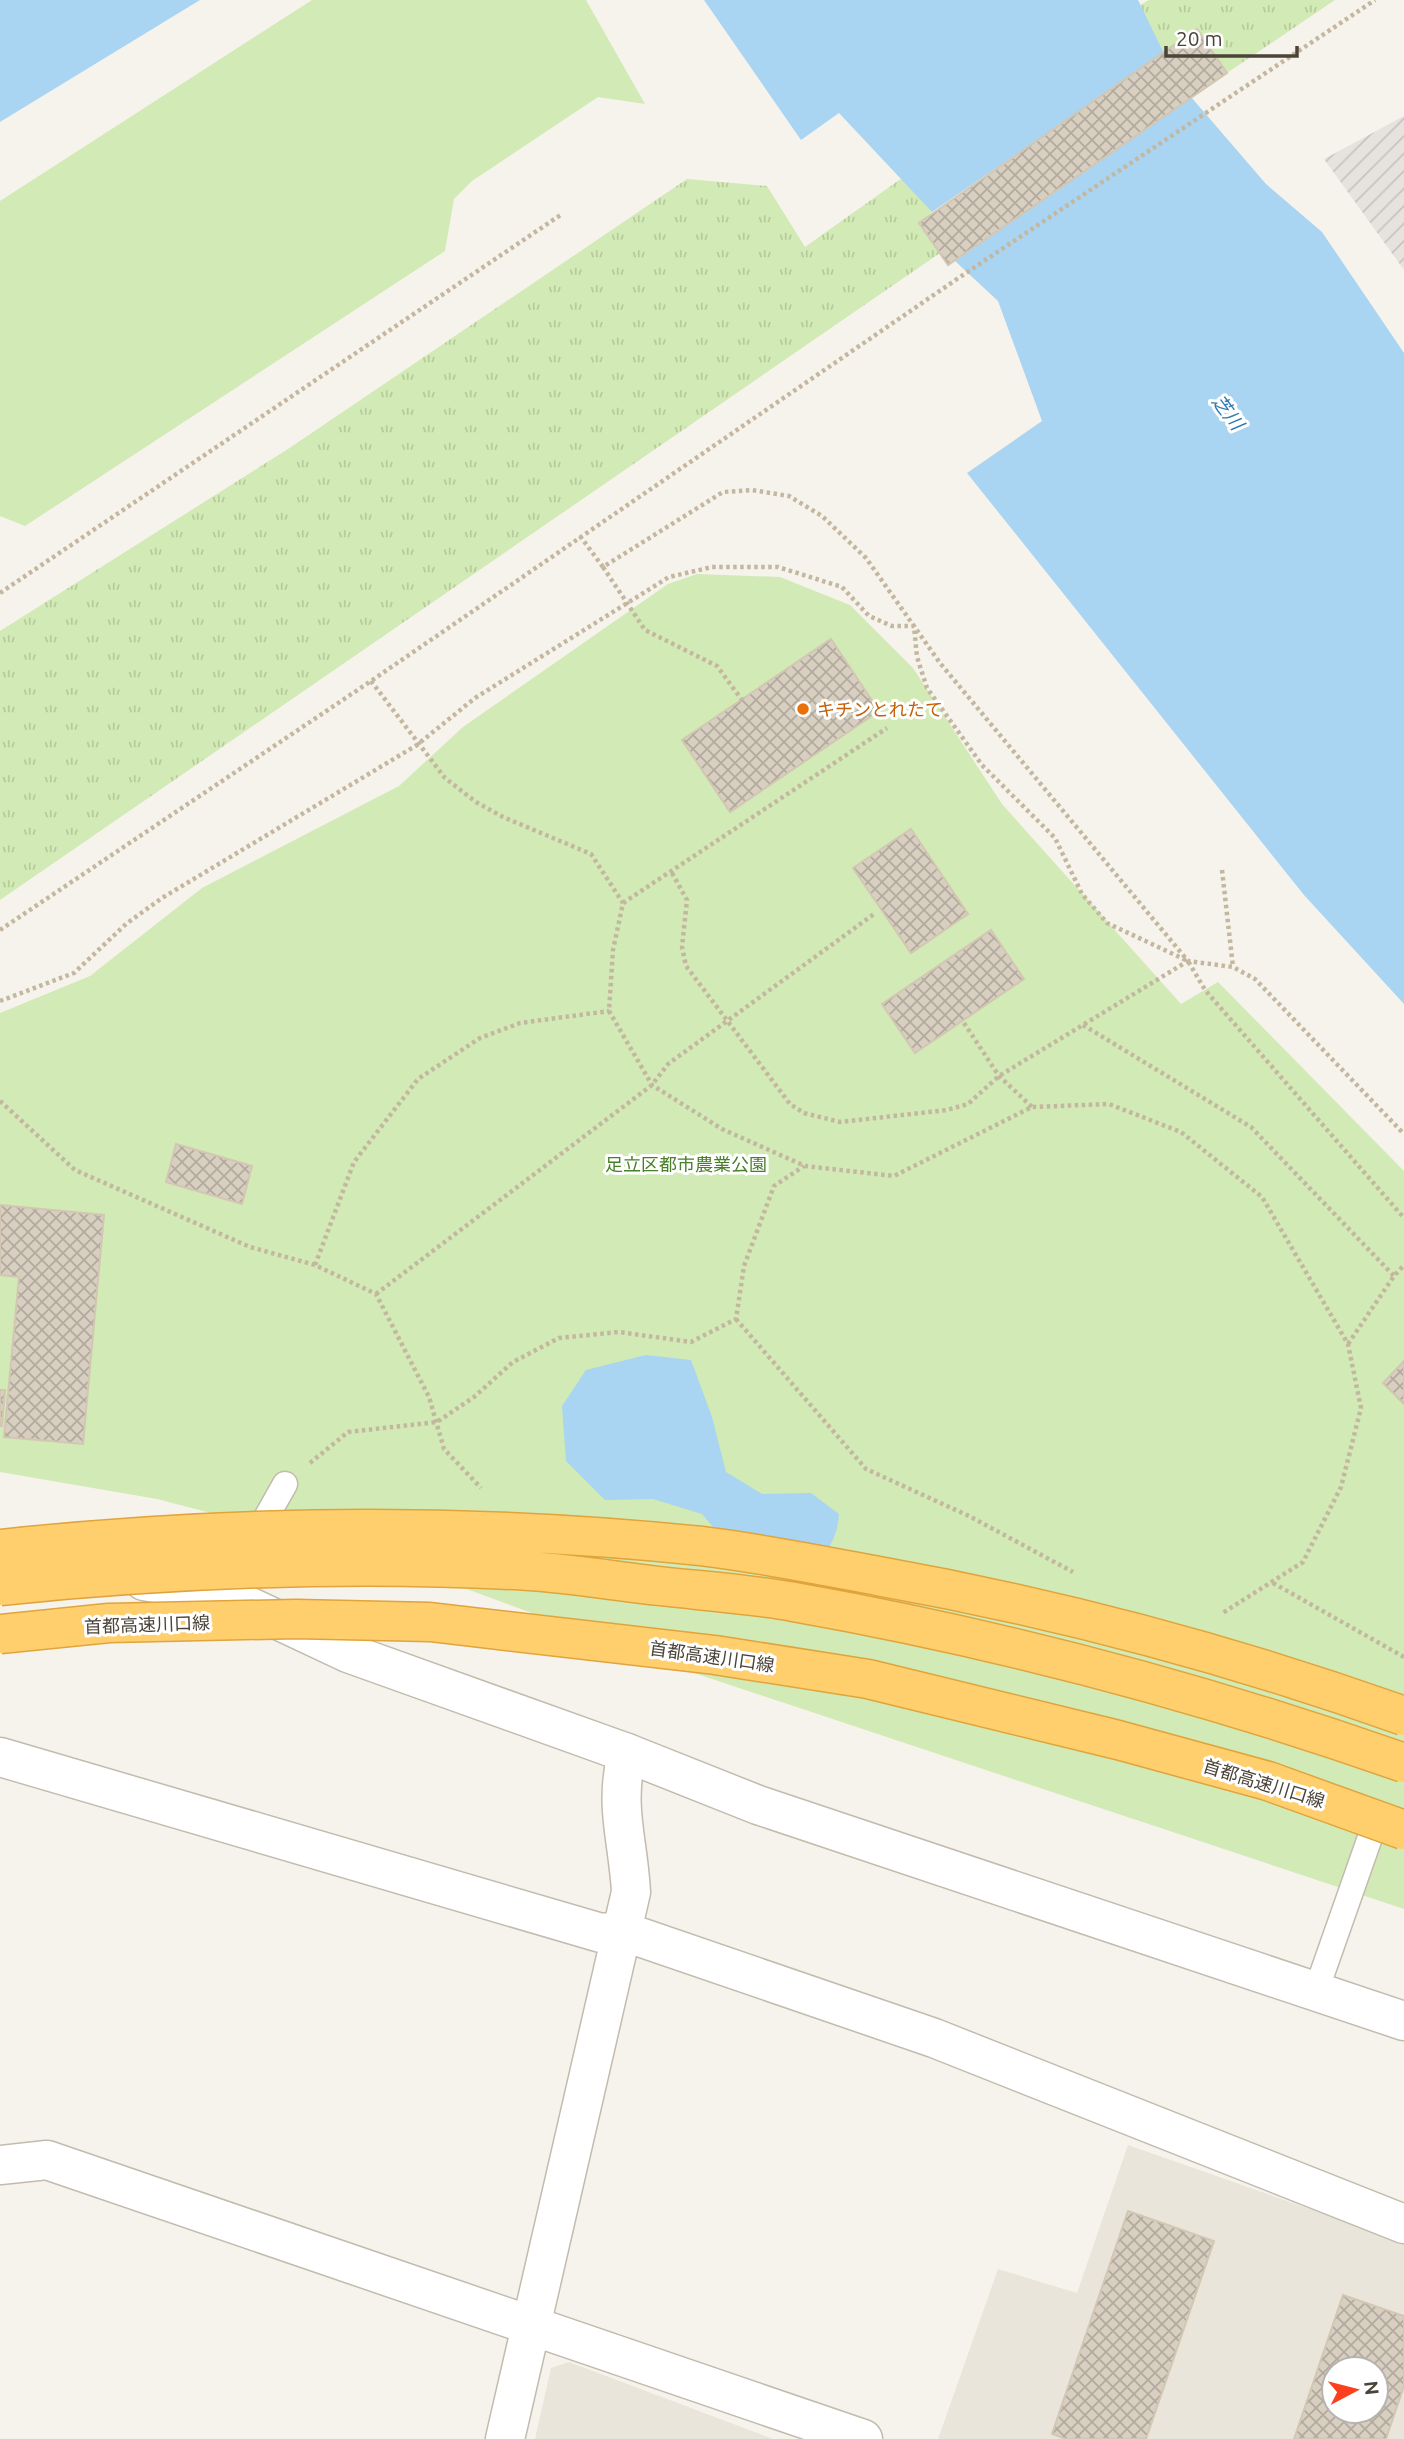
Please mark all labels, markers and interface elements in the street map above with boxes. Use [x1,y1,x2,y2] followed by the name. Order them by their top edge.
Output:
[1166,14,1297,58] scale bar
[1176,26,1223,50] text: 20 m
[1208,390,1249,435] water label: 芝川
[817,699,943,719] place label: キチンとれたて
[795,701,811,717] marker: キチンとれたて
[605,1154,767,1174] park label: 足立区都市農業公園
[84,1612,210,1636] street label: 首都高速川口線
[648,1637,776,1675] street label: 首都高速川口線
[1201,1755,1327,1811] street label: 首都高速川口線
[1320,2355,1390,2425] north arrow
[1360,2380,1384,2396] text: N

